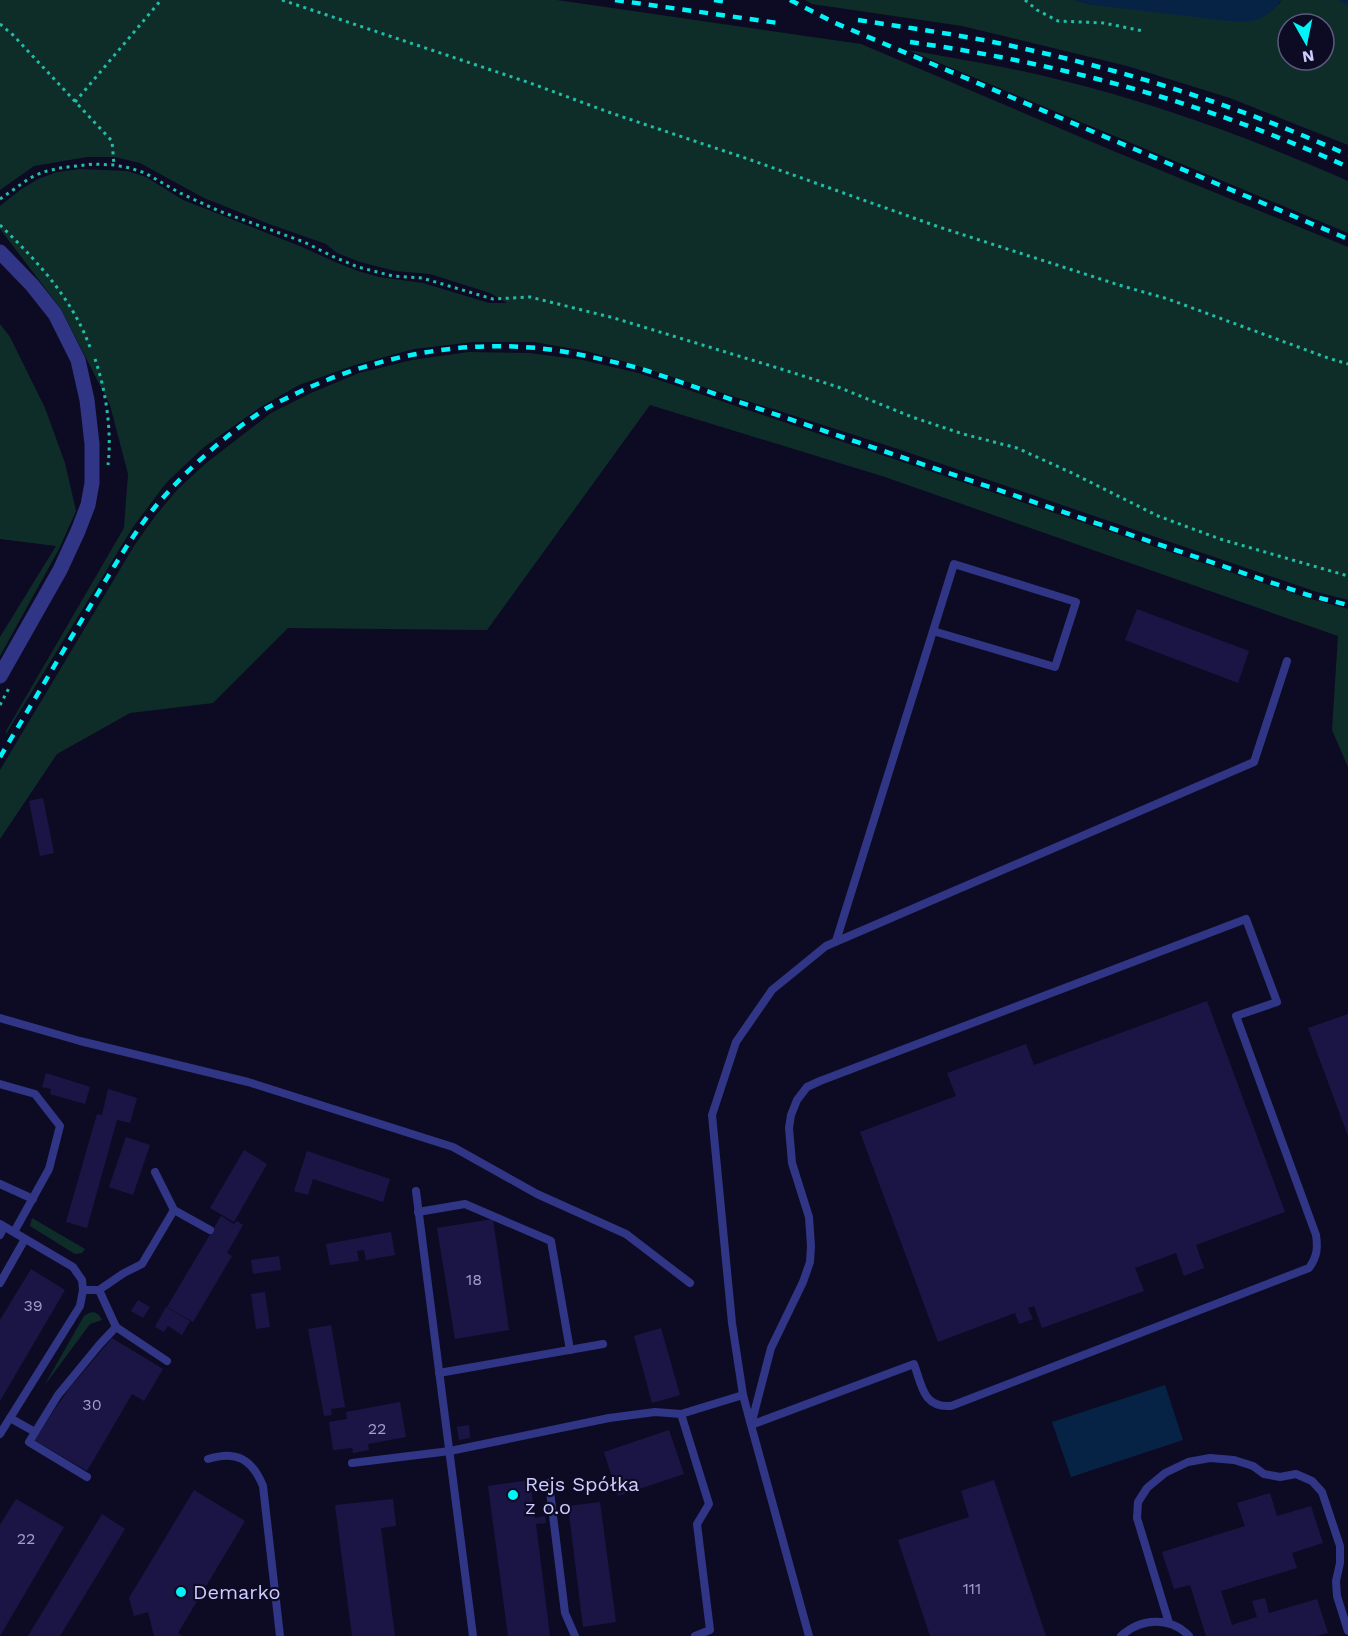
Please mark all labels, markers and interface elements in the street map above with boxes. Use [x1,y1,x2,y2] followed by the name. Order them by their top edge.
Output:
[1276,12,1336,72] north arrow
[1301,46,1316,67] text: N
[466,1270,482,1289] house number: 18
[23,1296,43,1315] house number: 39
[82,1395,102,1414] house number: 30
[368,1419,386,1438] house number: 22
[525,1472,639,1519] place label: Rejs Spółka z o.o
[506,1488,520,1502] marker: Rejs Spółka z o.o
[17,1529,35,1548] house number: 22
[963,1579,981,1598] house number: 111
[193,1580,280,1604] place label: Demarko
[174,1585,188,1599] marker: Demarko

